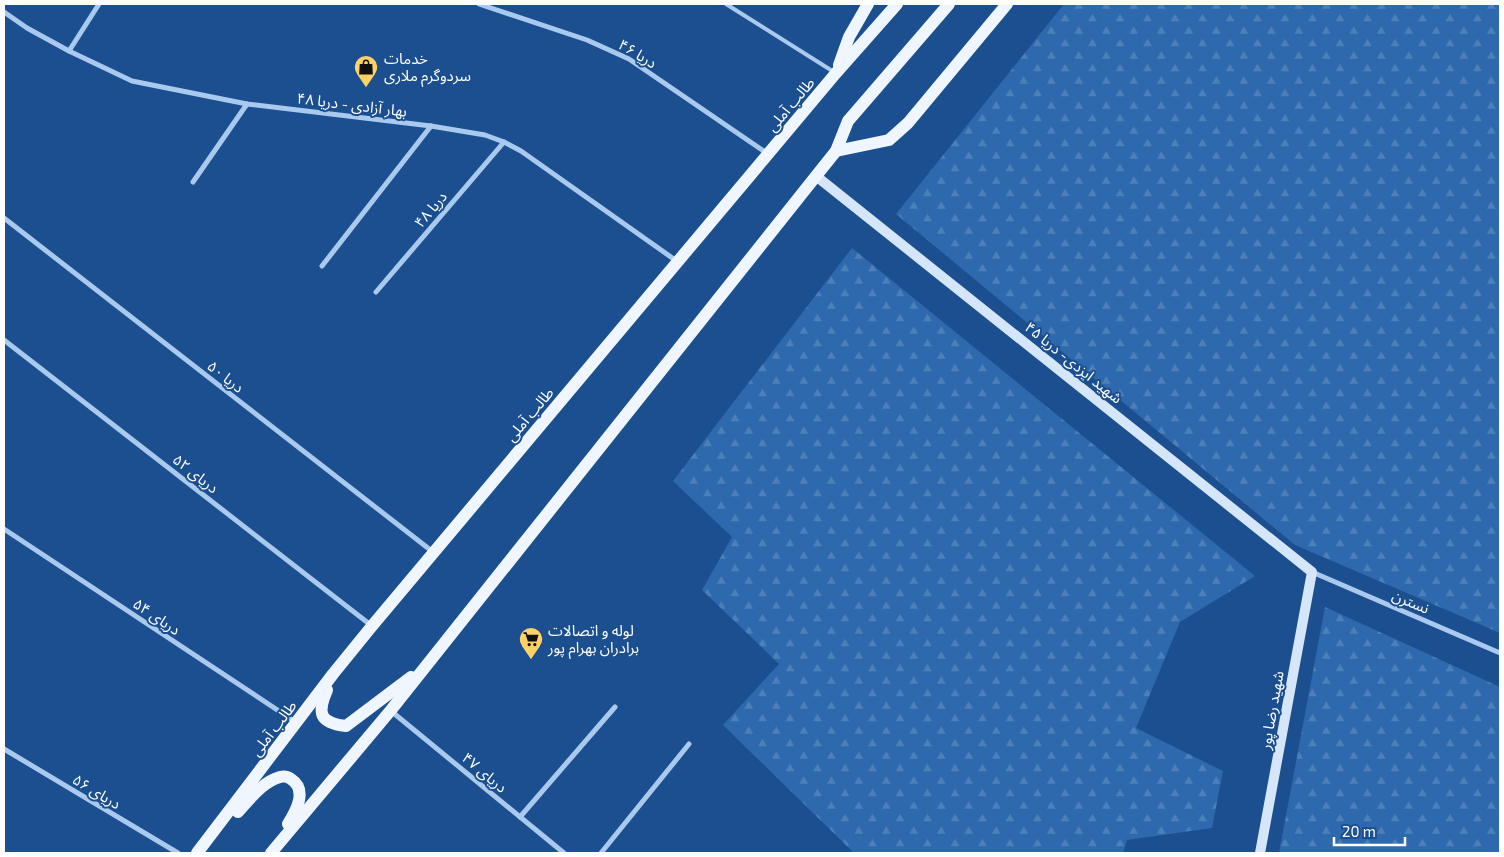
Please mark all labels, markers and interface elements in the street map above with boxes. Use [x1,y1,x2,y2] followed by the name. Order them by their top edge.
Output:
[615,35,660,72] street label: دریا ۴۶
[384,49,471,87] place label: خدمات سردوگرم ملاری
[353,54,379,88] shop icon: خدمات سردوگرم ملاری
[762,73,819,135] street label: طالب آملی
[296,88,408,121] street label: بهار آزادی - دریا ۴۸
[410,187,451,231] street label: دریا ۴۸
[1021,317,1126,408] street label: شهید ایزدی- دریا ۴۵
[203,356,248,397] street label: دریا ۵۰
[501,383,558,445] street label: طالب آملی
[169,450,222,497] street label: دریای ۵۲
[1389,585,1432,618] street label: نسترن
[129,594,184,639] street label: دریای ۵۴
[547,621,639,659] place label: لوله و اتصالات برادران بهرام پور
[518,626,544,660] supermarket icon: لوله و اتصالات برادران بهرام پور
[1255,669,1289,752] street label: شهید رضا پور
[246,697,301,760] street label: طالب آملی
[458,748,511,797] street label: دریای ۴۷
[69,770,124,813] street label: دریای ۵۶
[1334,814,1405,846] scale bar
[1342,822,1376,840] text: 20 m

